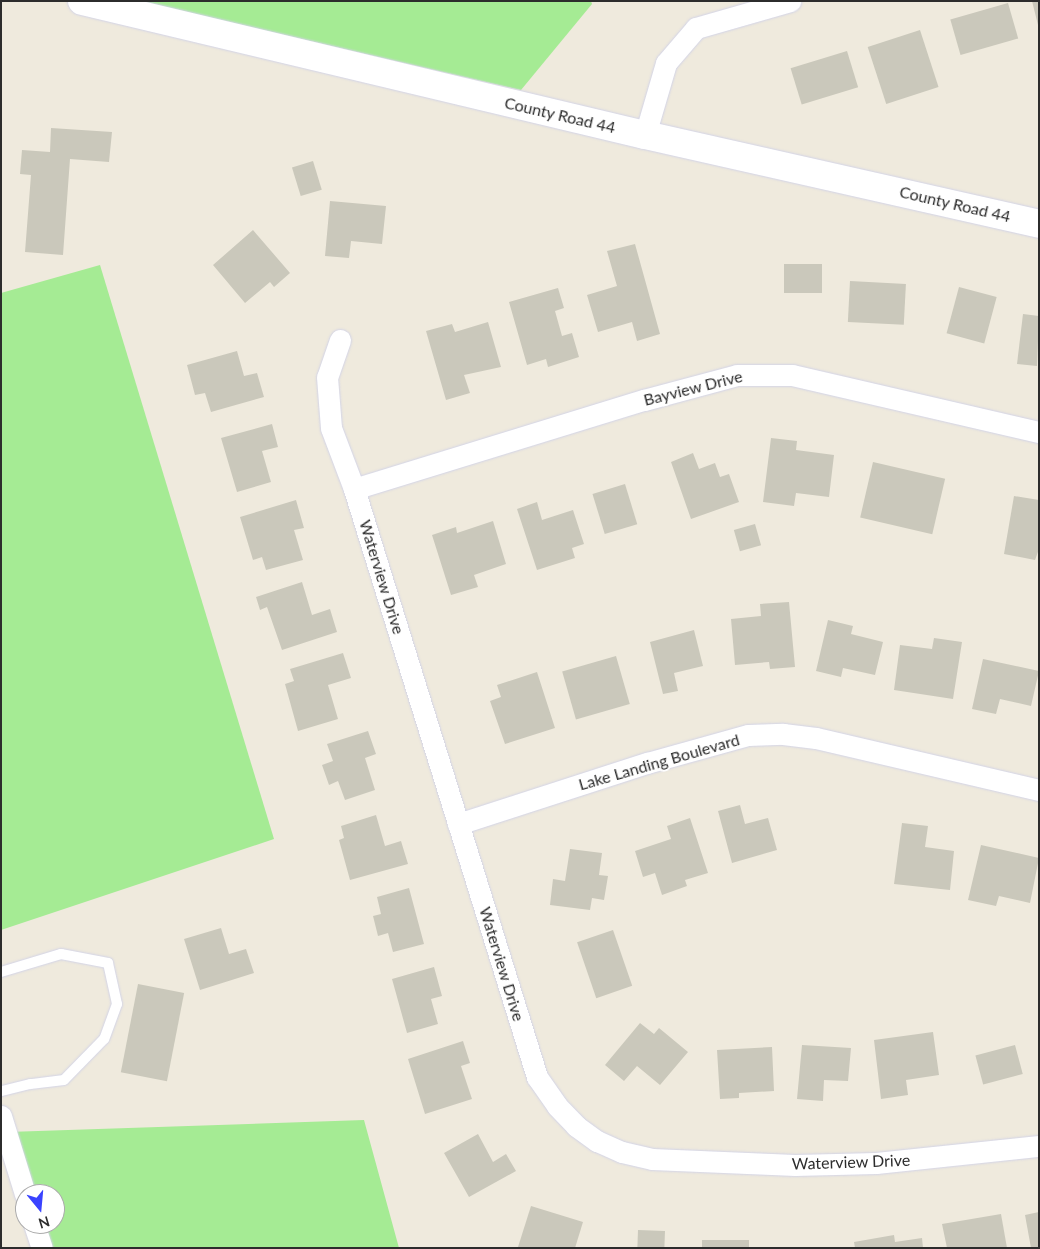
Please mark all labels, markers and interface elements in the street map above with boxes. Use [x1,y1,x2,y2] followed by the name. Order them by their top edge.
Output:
[503,93,617,137] street label: County Road 44
[898,182,1012,226] street label: County Road 44
[641,366,745,410] street label: Bayview Drive
[355,517,409,637] street label: Waterview Drive
[576,730,742,794] street label: Lake Landing Boulevard
[475,904,529,1024] street label: Waterview Drive
[791,1150,911,1174] street label: Waterview Drive
[15,1184,65,1234] north arrow
[37,1213,52,1233] text: N

